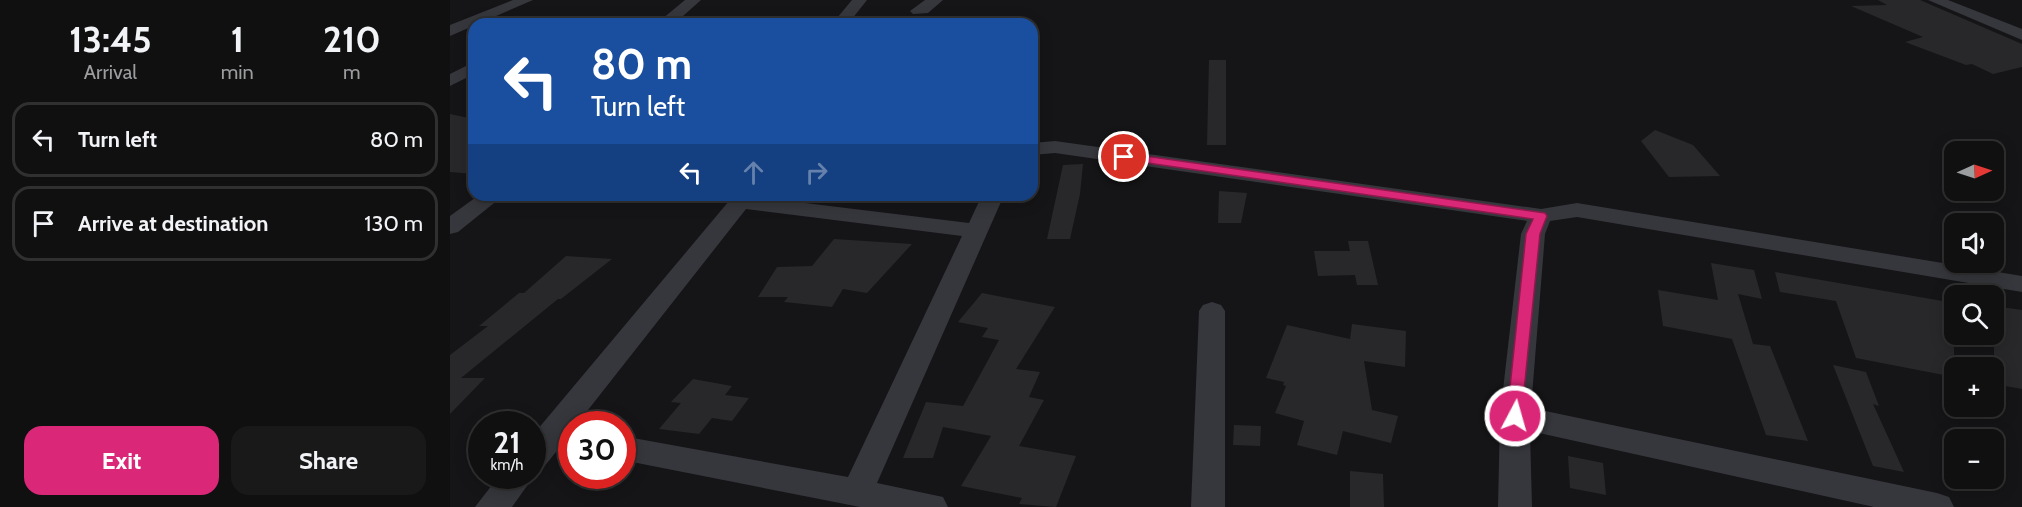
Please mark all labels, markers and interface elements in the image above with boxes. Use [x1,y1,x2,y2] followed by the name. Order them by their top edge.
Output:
[69,17,152,61] text: 13:45
[231,17,244,61] text: 1
[323,17,381,61] text: 210
[591,38,692,90] text: 80 m
[492,42,570,120] icon: left
[84,60,137,84] text: Arrival
[221,60,254,84] text: min
[343,60,361,84] text: m
[591,90,685,123] text: Turn left
[27,123,60,156] icon: left
[78,126,157,153] text: Turn left
[370,126,423,153] text: 80 m
[1098,131,1149,182] pin
[1107,140,1140,173] icon: arrive
[1944,141,2004,201] north arrow
[1944,141,2004,489] map controls
[674,156,707,189] icon: left
[737,156,770,189] icon: ahead
[800,156,833,189] icon: right
[27,207,60,240] icon: arrive
[78,210,268,237] text: Arrive at destination
[364,210,423,237] text: 130 m
[1944,213,2004,273] button: sound
[1944,285,2004,345] button: search
[1944,357,2004,417] button: +
[1483,384,1547,448] position arrow
[558,411,636,489] speed limit sign: 30
[494,424,520,461] text: 21
[24,426,219,495] button: Exit
[231,426,426,495] button: Share
[1944,429,2004,489] button: −
[491,456,523,474] text: km/h

